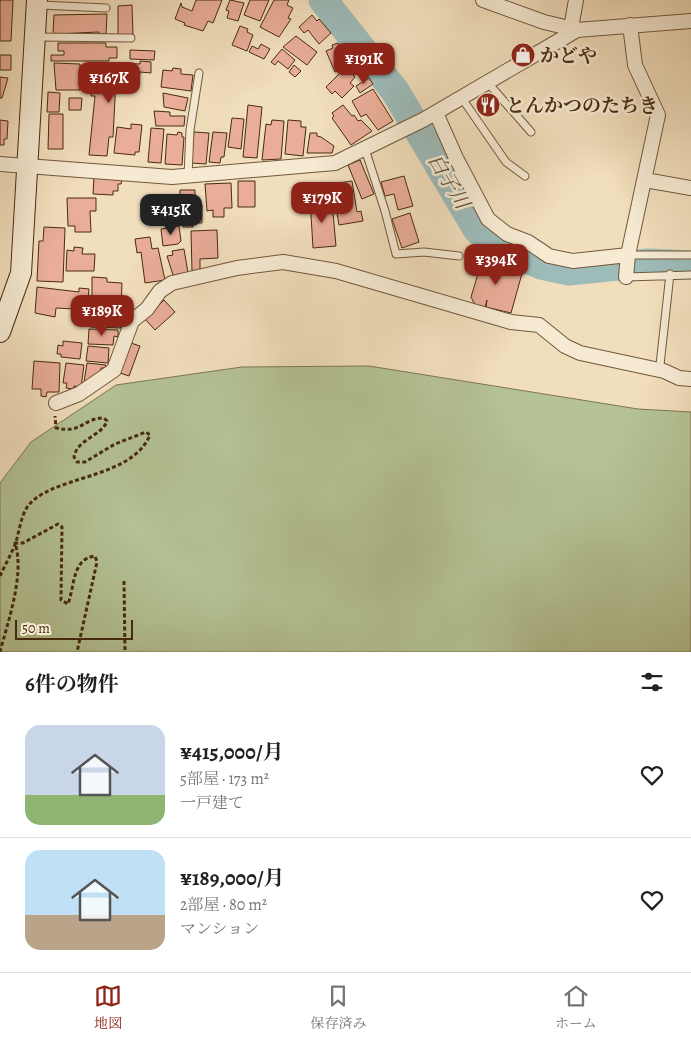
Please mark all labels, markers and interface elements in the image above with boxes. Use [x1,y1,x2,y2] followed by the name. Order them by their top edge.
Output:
[329,42,399,85] pin: ¥191K
[510,42,536,68] shop icon: かどや
[540,43,597,69] place label: かどや
[345,48,383,70] text: ¥191K
[74,62,144,104] pin: ¥167K
[89,67,129,89] text: ¥167K
[475,92,501,118] restaurant icon: とんかつのたちき
[506,93,658,119] place label: とんかつのたちき
[422,149,477,216] water label: 白子川
[287,182,357,224] pin: ¥179K
[302,187,342,209] text: ¥179K
[136,194,206,236] pin: ¥415K
[151,199,191,221] text: ¥415K
[461,244,531,286] pin: ¥394K
[475,249,517,271] text: ¥394K
[67,294,137,337] pin: ¥189K
[82,300,122,322] text: ¥189K
[15,617,132,640] scale bar
[22,619,50,638] text: 50 m
[638,668,666,696] icon: filters
[25,670,119,698] text: 6件の物件
[180,738,284,766] text: ¥415,000/月
[65,745,125,805] icon: home
[638,761,666,789] icon: heart
[180,768,269,790] text: 5部屋 · 173 m²
[180,792,244,814] text: 一戸建て
[180,864,285,892] text: ¥189,000/月
[65,870,125,930] icon: home
[638,886,666,914] icon: heart
[180,894,267,916] text: 2部屋 · 80 m²
[180,918,259,940] text: マンション
[94,982,122,1033] tab: 地図
[310,982,366,1033] tab: 保存済み
[555,982,597,1033] tab: ホーム

